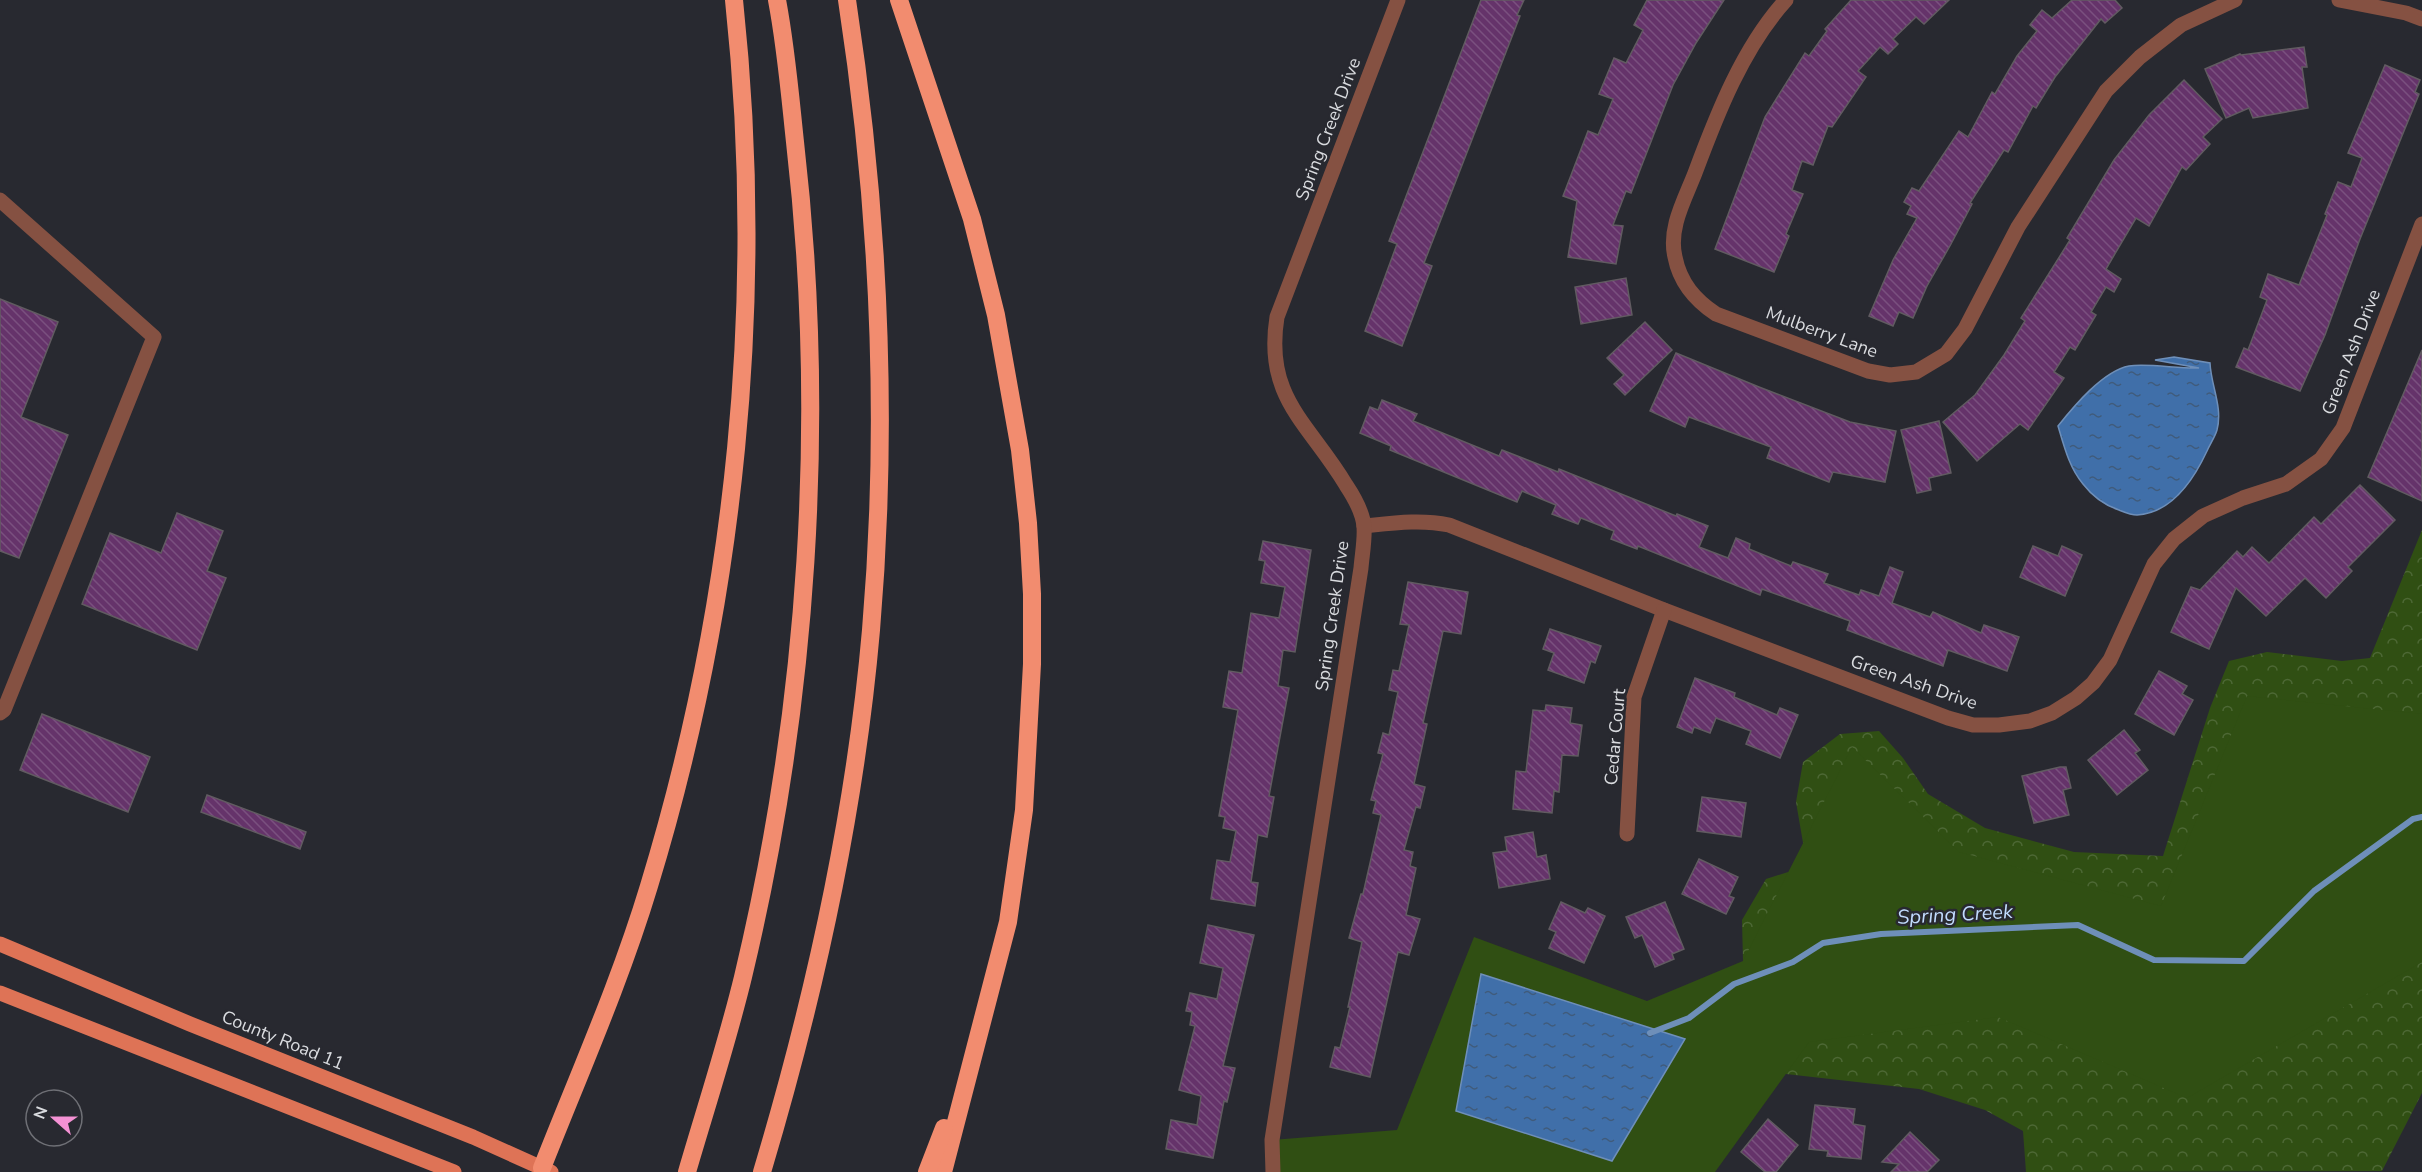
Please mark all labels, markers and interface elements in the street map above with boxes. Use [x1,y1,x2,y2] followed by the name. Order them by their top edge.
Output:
[1290,54,1366,204] street label: Spring Creek Drive
[2316,286,2386,418] street label: Green Ash Drive
[1763,301,1881,363] street label: Mulberry Lane
[1310,539,1354,693] street label: Spring Creek Drive
[1847,649,1981,715] street label: Green Ash Drive
[1599,687,1631,786] street label: Cedar Court
[1897,898,2015,931] water label: Spring Creek
[218,1004,348,1076] street label: County Road 11
[24,1088,84,1148] north arrow
[29,1103,53,1123] text: N

